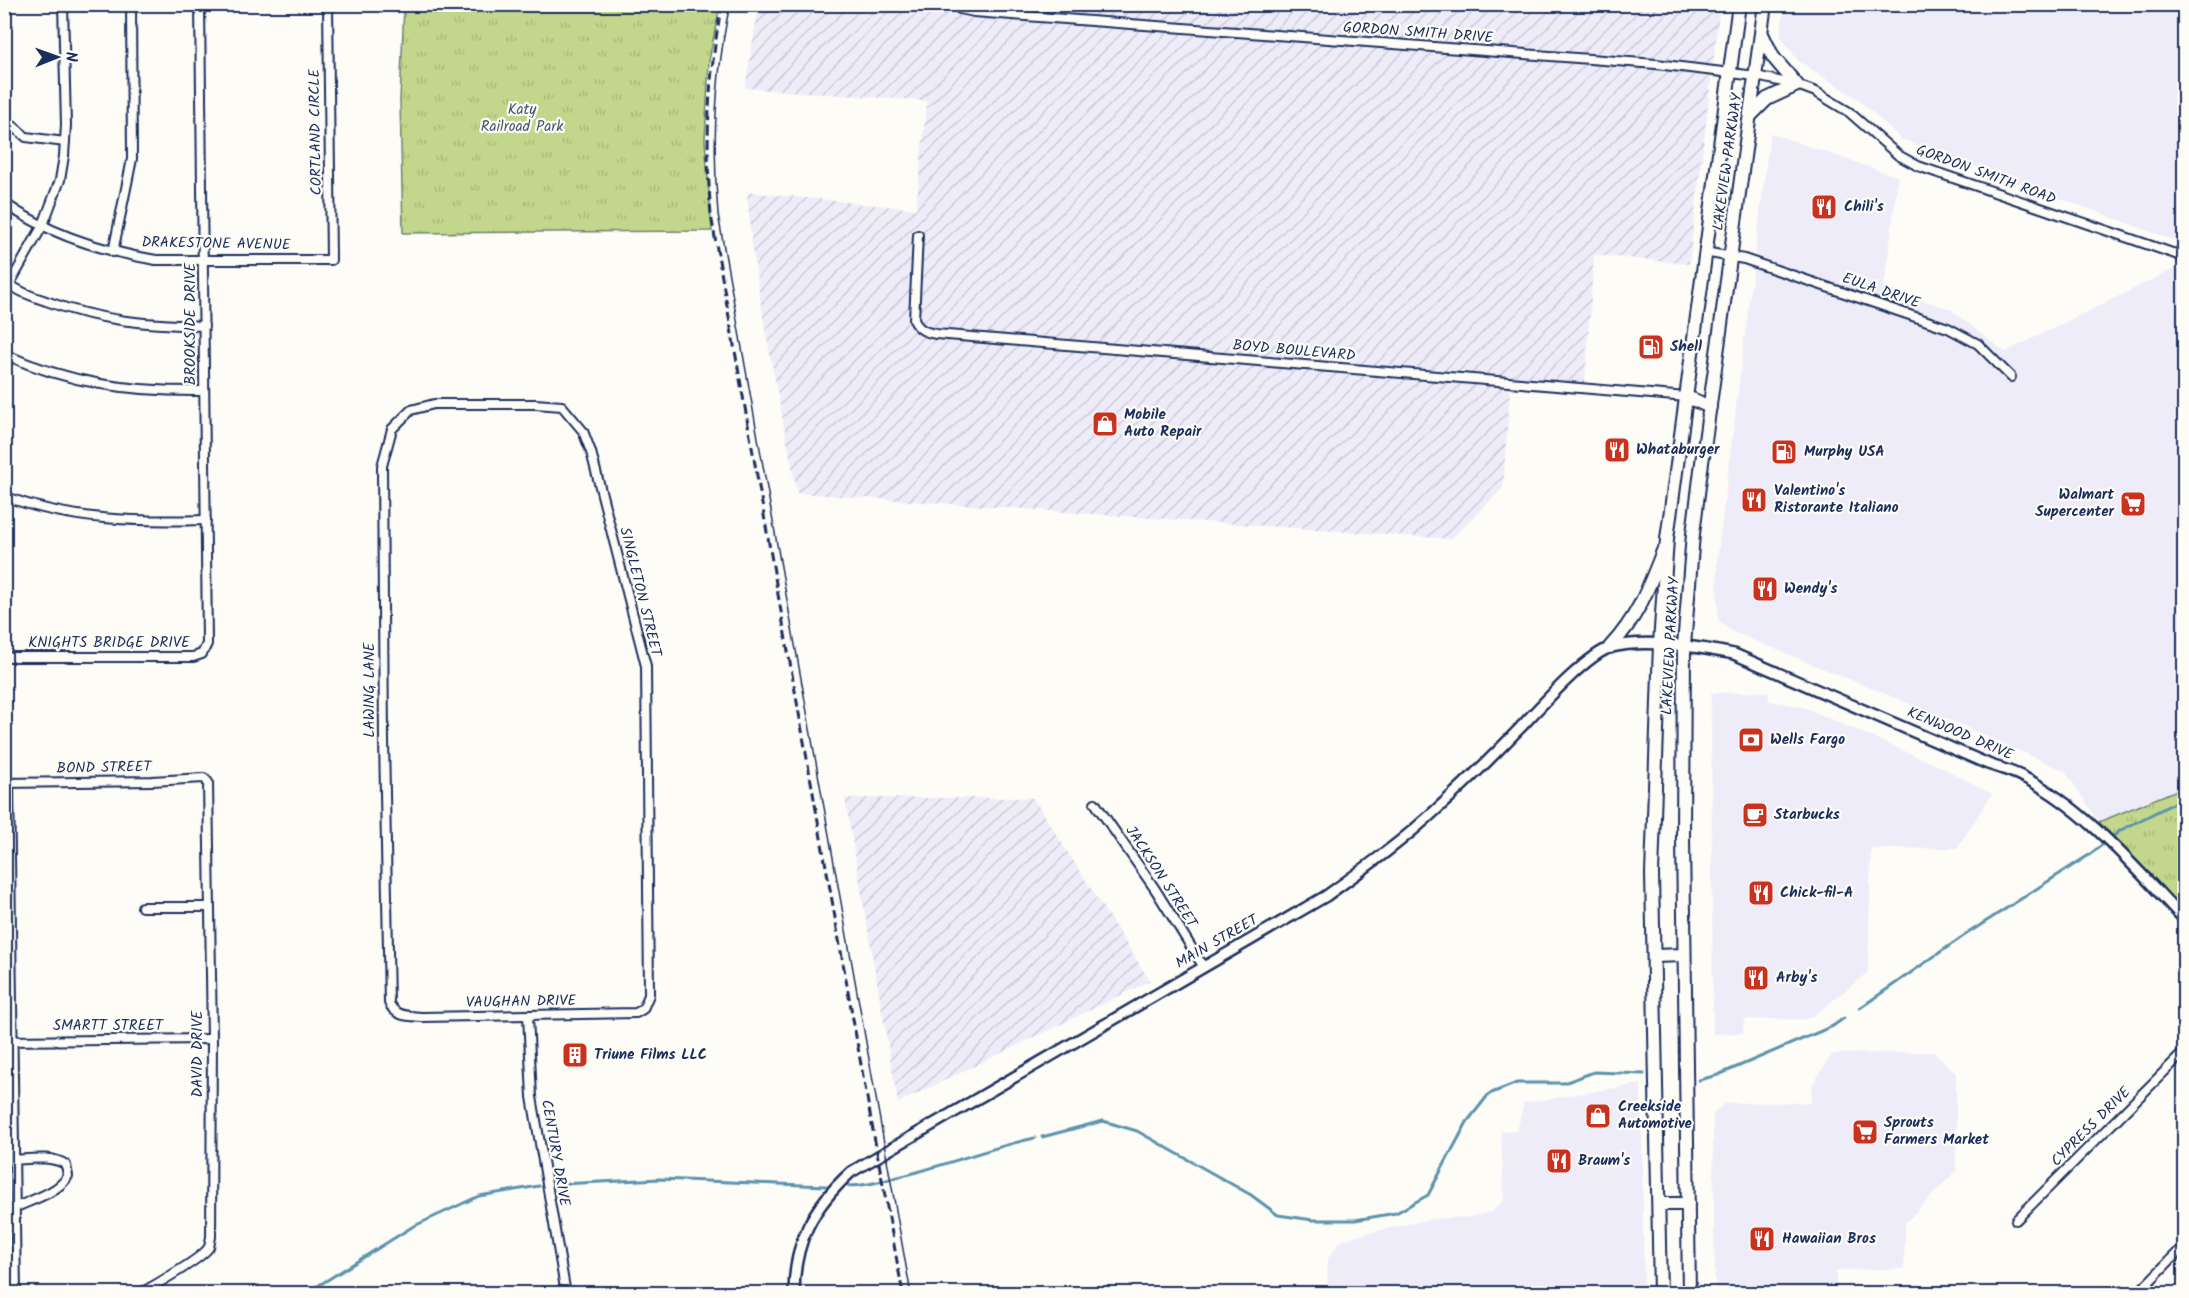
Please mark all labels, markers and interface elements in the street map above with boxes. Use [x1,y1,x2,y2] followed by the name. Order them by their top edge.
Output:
[1342,16,1495,50] street label: GORDON SMITH DRIVE
[27,27,87,87] north arrow
[58,51,83,62] text: N
[303,67,329,195] street label: CORTLAND CIRCLE
[1706,90,1750,232] street label: LAKEVIEW PARKWAY
[481,98,564,139] park label: Katy Railroad Park
[1913,139,2060,212] street label: GORDON SMITH ROAD
[1809,192,1839,222] restaurant icon: Chili's
[1844,195,1884,219] place label: Chili's
[141,231,292,257] street label: DRAKESTONE AVENUE
[179,262,203,385] street label: BROOKSIDE DRIVE
[1839,266,1924,316] street label: EULA DRIVE
[1636,332,1666,362] fuel station icon: Shell
[1232,334,1357,368] street label: BOYD BOULEVARD
[1670,335,1702,359] place label: Shell
[1124,403,1202,444] place label: Mobile Auto Repair
[1090,409,1120,439] shop icon: Mobile Auto Repair
[1602,435,1632,465] restaurant icon: Whataburger
[1769,437,1799,467] fuel station icon: Murphy USA
[1636,438,1720,462] place label: Whataburger
[1804,440,1885,464] place label: Murphy USA
[1774,479,1899,520] place label: Valentino's Ristorante Italiano
[2035,483,2115,524] place label: Walmart Supercenter
[1739,485,1769,515] restaurant icon: Valentino's Ristorante Italiano
[2118,489,2148,519] supermarket icon: Walmart Supercenter
[612,525,668,661] street label: SINGLETON STREET
[1750,574,1780,604] restaurant icon: Wendy's
[1655,575,1687,716] street label: LAKEVIEW PARKWAY
[1784,577,1838,601] place label: Wendy's
[28,631,191,655] street label: KNIGHTS BRIDGE DRIVE
[358,641,382,738] street label: LAWING LANE
[1903,701,2018,768] street label: KENWOOD DRIVE
[1736,725,1766,755] bank icon: Wells Fargo
[1770,728,1845,752] place label: Wells Fargo
[56,755,154,781] street label: BOND STREET
[1740,800,1770,830] cafe icon: Starbucks
[1774,803,1840,827] place label: Starbucks
[1119,821,1204,935] street label: JACKSON STREET
[1746,878,1776,908] restaurant icon: Chick-fil-A
[1780,881,1853,905] place label: Chick-fil-A
[1171,908,1265,975] street label: MAIN STREET
[1741,963,1771,993] restaurant icon: Arby's
[1776,966,1818,990] place label: Arby's
[466,989,578,1015] street label: VAUGHAN DRIVE
[186,1009,210,1097] street label: DAVID DRIVE
[53,1014,165,1038] street label: SMARTT STREET
[560,1040,590,1070] building icon: Triune Films LLC
[594,1043,707,1067] place label: Triune Films LLC
[2045,1080,2138,1173] street label: CYPRESS DRIVE
[1618,1095,1692,1136] place label: Creekside Automotive
[534,1098,576,1210] street label: CENTURY DRIVE
[1583,1101,1613,1131] shop icon: Creekside Automotive
[1884,1111,1989,1152] place label: Sprouts Farmers Market
[1850,1117,1880,1147] supermarket icon: Sprouts Farmers Market
[1544,1146,1574,1176] restaurant icon: Braum's
[1578,1149,1630,1173] place label: Braum's
[1747,1224,1777,1254] restaurant icon: Hawaiian Bros
[1782,1227,1876,1251] place label: Hawaiian Bros

